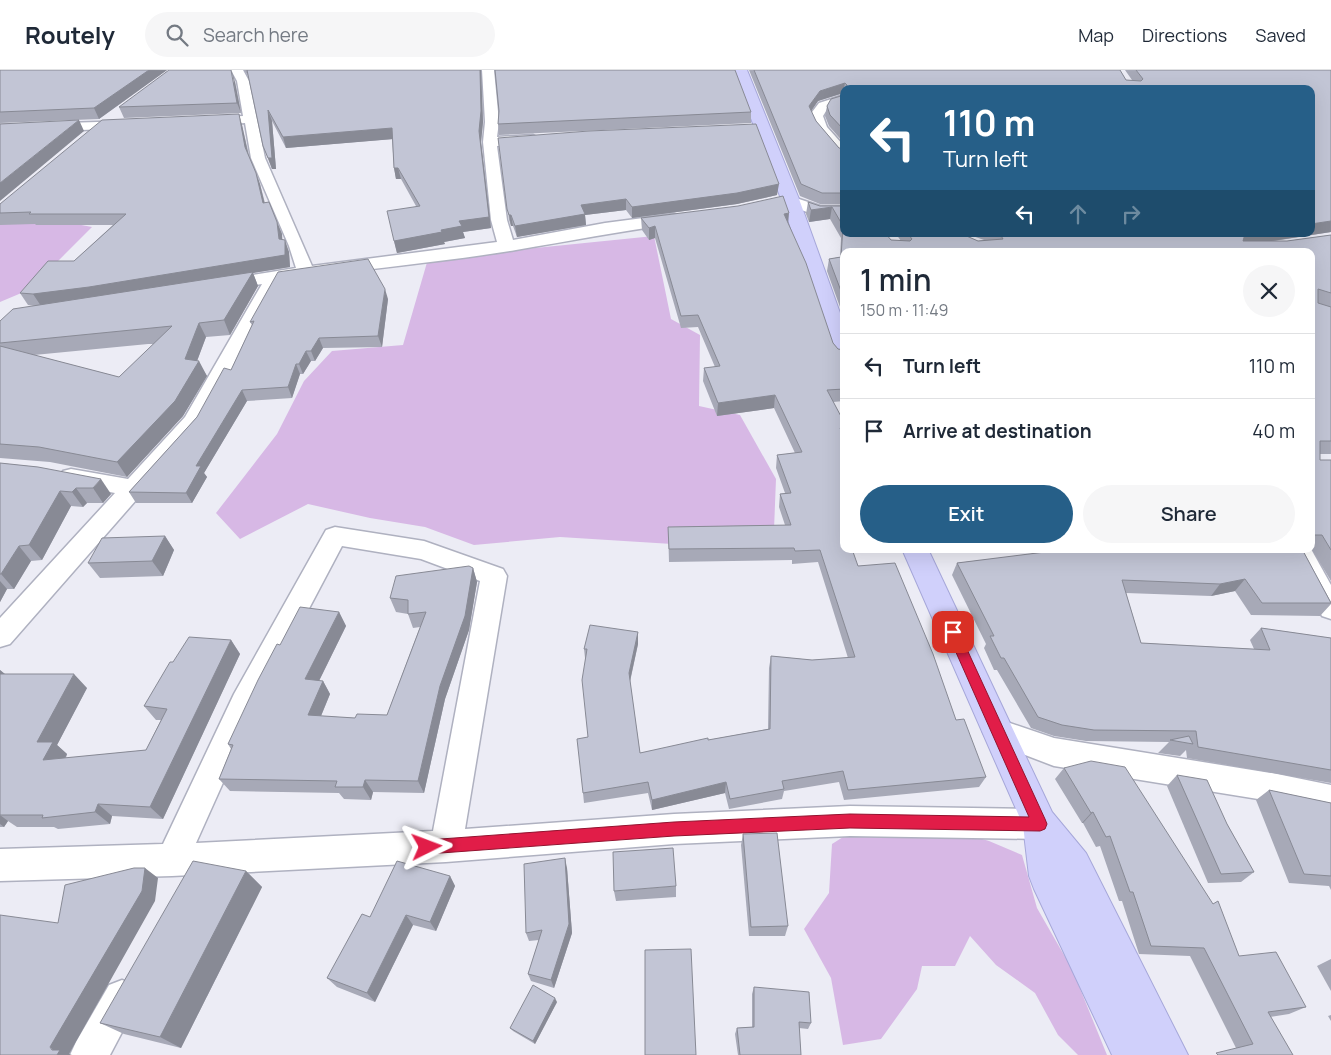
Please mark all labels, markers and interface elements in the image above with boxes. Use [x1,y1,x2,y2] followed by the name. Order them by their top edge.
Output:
[145,12,495,57] search box
[25,18,115,51] text: Routely
[163,21,191,49] icon: search
[203,22,309,48] text: Search here
[1078,23,1114,47] text: Map
[1142,23,1227,47] text: Directions
[1255,23,1306,47] text: Saved
[943,99,1035,147] text: 110 m
[860,105,925,170] icon: left
[943,144,1028,174] text: Turn left
[1011,200,1039,228] icon: left
[1064,200,1092,228] icon: ahead
[1117,200,1145,228] icon: right
[860,259,932,300] text: 1 min
[1243,265,1295,317] button: close
[860,299,949,321] text: 150 m · 11:49
[860,352,888,380] icon: left
[903,353,981,379] text: Turn left
[1249,353,1295,379] text: 110 m
[860,417,888,445] icon: arrive
[903,418,1092,444] text: Arrive at destination
[1252,418,1295,444] text: 40 m
[860,485,1073,543] button: Exit
[1083,485,1295,543] button: Share
[932,611,974,653] pin
[939,618,967,646] icon: arrive
[400,820,452,872] position arrow

